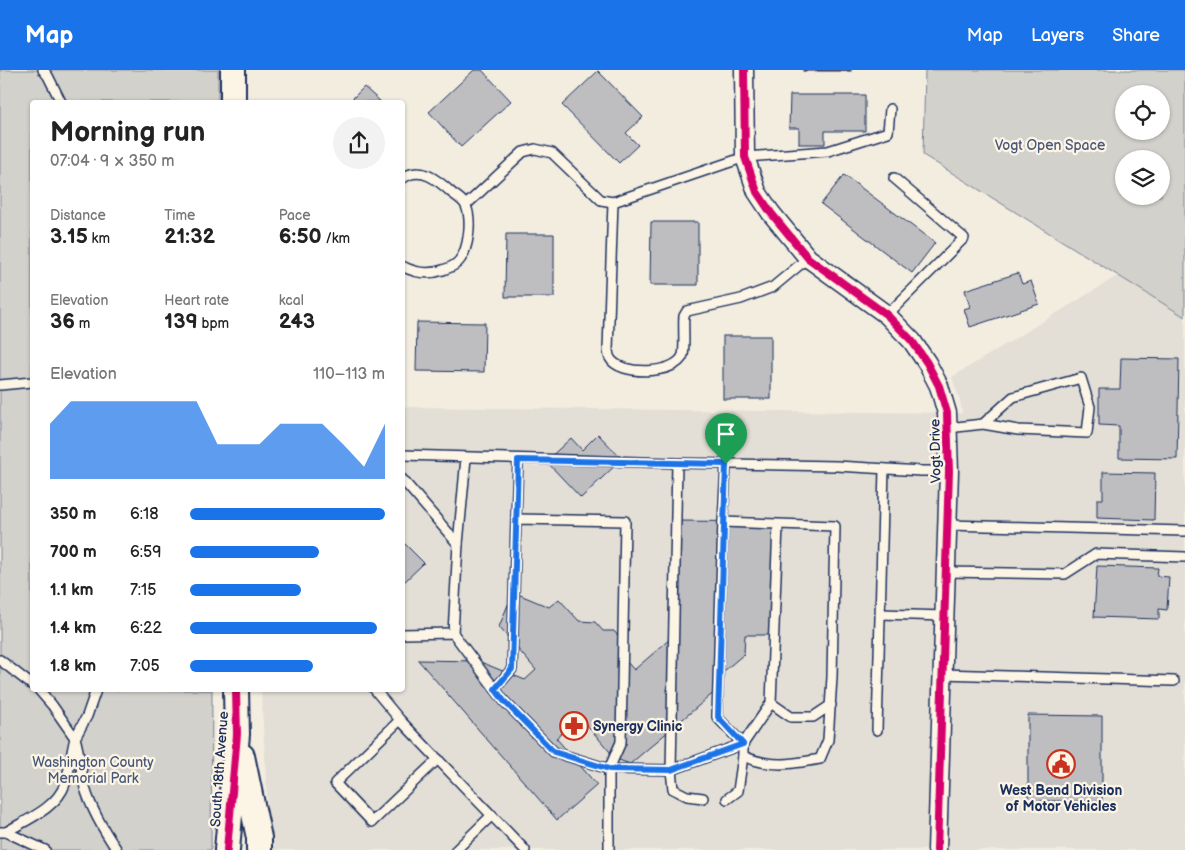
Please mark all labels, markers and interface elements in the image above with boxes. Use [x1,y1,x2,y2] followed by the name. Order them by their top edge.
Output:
[25,21,73,50] text: Map
[967,25,1003,46] text: Map
[1031,25,1084,46] text: Layers
[1112,25,1160,46] text: Share
[1115,85,1170,205] map controls
[1115,85,1170,140] button: locate
[50,116,205,149] text: Morning run
[333,117,385,169] button: share
[995,137,1105,154] park label: Vogt Open Space
[1115,150,1170,205] button: layers
[50,152,175,171] text: 07:04 · 9 × 350 m
[50,207,106,224] text: Distance
[164,207,195,224] text: Time
[279,207,311,224] text: Pace
[50,224,88,249] text: 3.15
[164,224,215,249] text: 21:32
[279,224,322,249] text: 6:50
[88,230,110,247] text: km
[322,230,350,247] text: /km
[50,292,108,309] text: Elevation
[164,292,229,309] text: Heart rate
[279,292,304,309] text: kcal
[50,309,75,334] text: 36
[164,309,198,334] text: 139
[279,309,315,334] text: 243
[75,315,90,332] text: m
[198,315,229,332] text: bpm
[50,365,117,384] text: Elevation
[313,365,385,384] text: 110–113 m
[705,413,747,464] pin
[926,419,945,483] street label: Vogt Drive
[712,420,740,448] icon: arrive
[50,505,97,524] text: 350 m
[130,505,159,524] text: 6:18
[50,543,97,562] text: 700 m
[130,543,161,562] text: 6:59
[50,581,93,600] text: 1.1 km
[130,581,156,600] text: 7:15
[50,619,96,638] text: 1.4 km
[130,619,162,638] text: 6:22
[50,657,96,676] text: 1.8 km
[130,657,160,676] text: 7:05
[207,710,232,828] street label: South 18th Avenue
[559,711,589,741] pharmacy icon: Synergy Clinic
[593,718,683,735] place label: Synergy Clinic
[1046,749,1076,779] public building icon: West Bend Division of Motor Vehicles
[32,754,154,787] park label: Washington County Memorial Park
[1000,782,1123,815] place label: West Bend Division of Motor Vehicles

